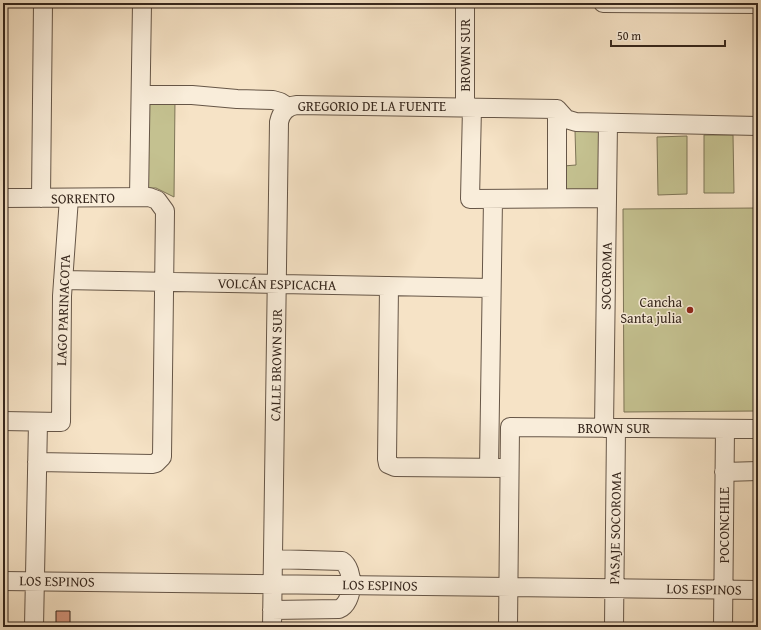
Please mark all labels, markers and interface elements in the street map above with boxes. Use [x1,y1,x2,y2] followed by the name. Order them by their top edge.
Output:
[455,18,475,91] street label: BROWN SUR
[611,22,725,48] scale bar
[617,27,641,44] text: 50 m
[298,96,446,116] street label: GREGORIO DE LA FUENTE
[51,187,115,209] street label: SORRENTO
[595,241,617,310] street label: SOCOROMA
[51,253,75,366] street label: LAGO PARINACOTA
[217,273,337,295] street label: VOLCÁN ESPICACHA
[620,292,682,328] place label: Cancha Santa julia
[685,305,695,315] marker: Cancha Santa julia
[265,308,287,421] street label: CALLE BROWN SUR
[578,418,651,438] street label: BROWN SUR
[604,471,626,585] street label: PASAJE SOCOROMA
[714,487,734,563] street label: POCONCHILE
[19,570,95,592] street label: LOS ESPINOS
[342,574,418,596] street label: LOS ESPINOS
[666,578,742,600] street label: LOS ESPINOS

